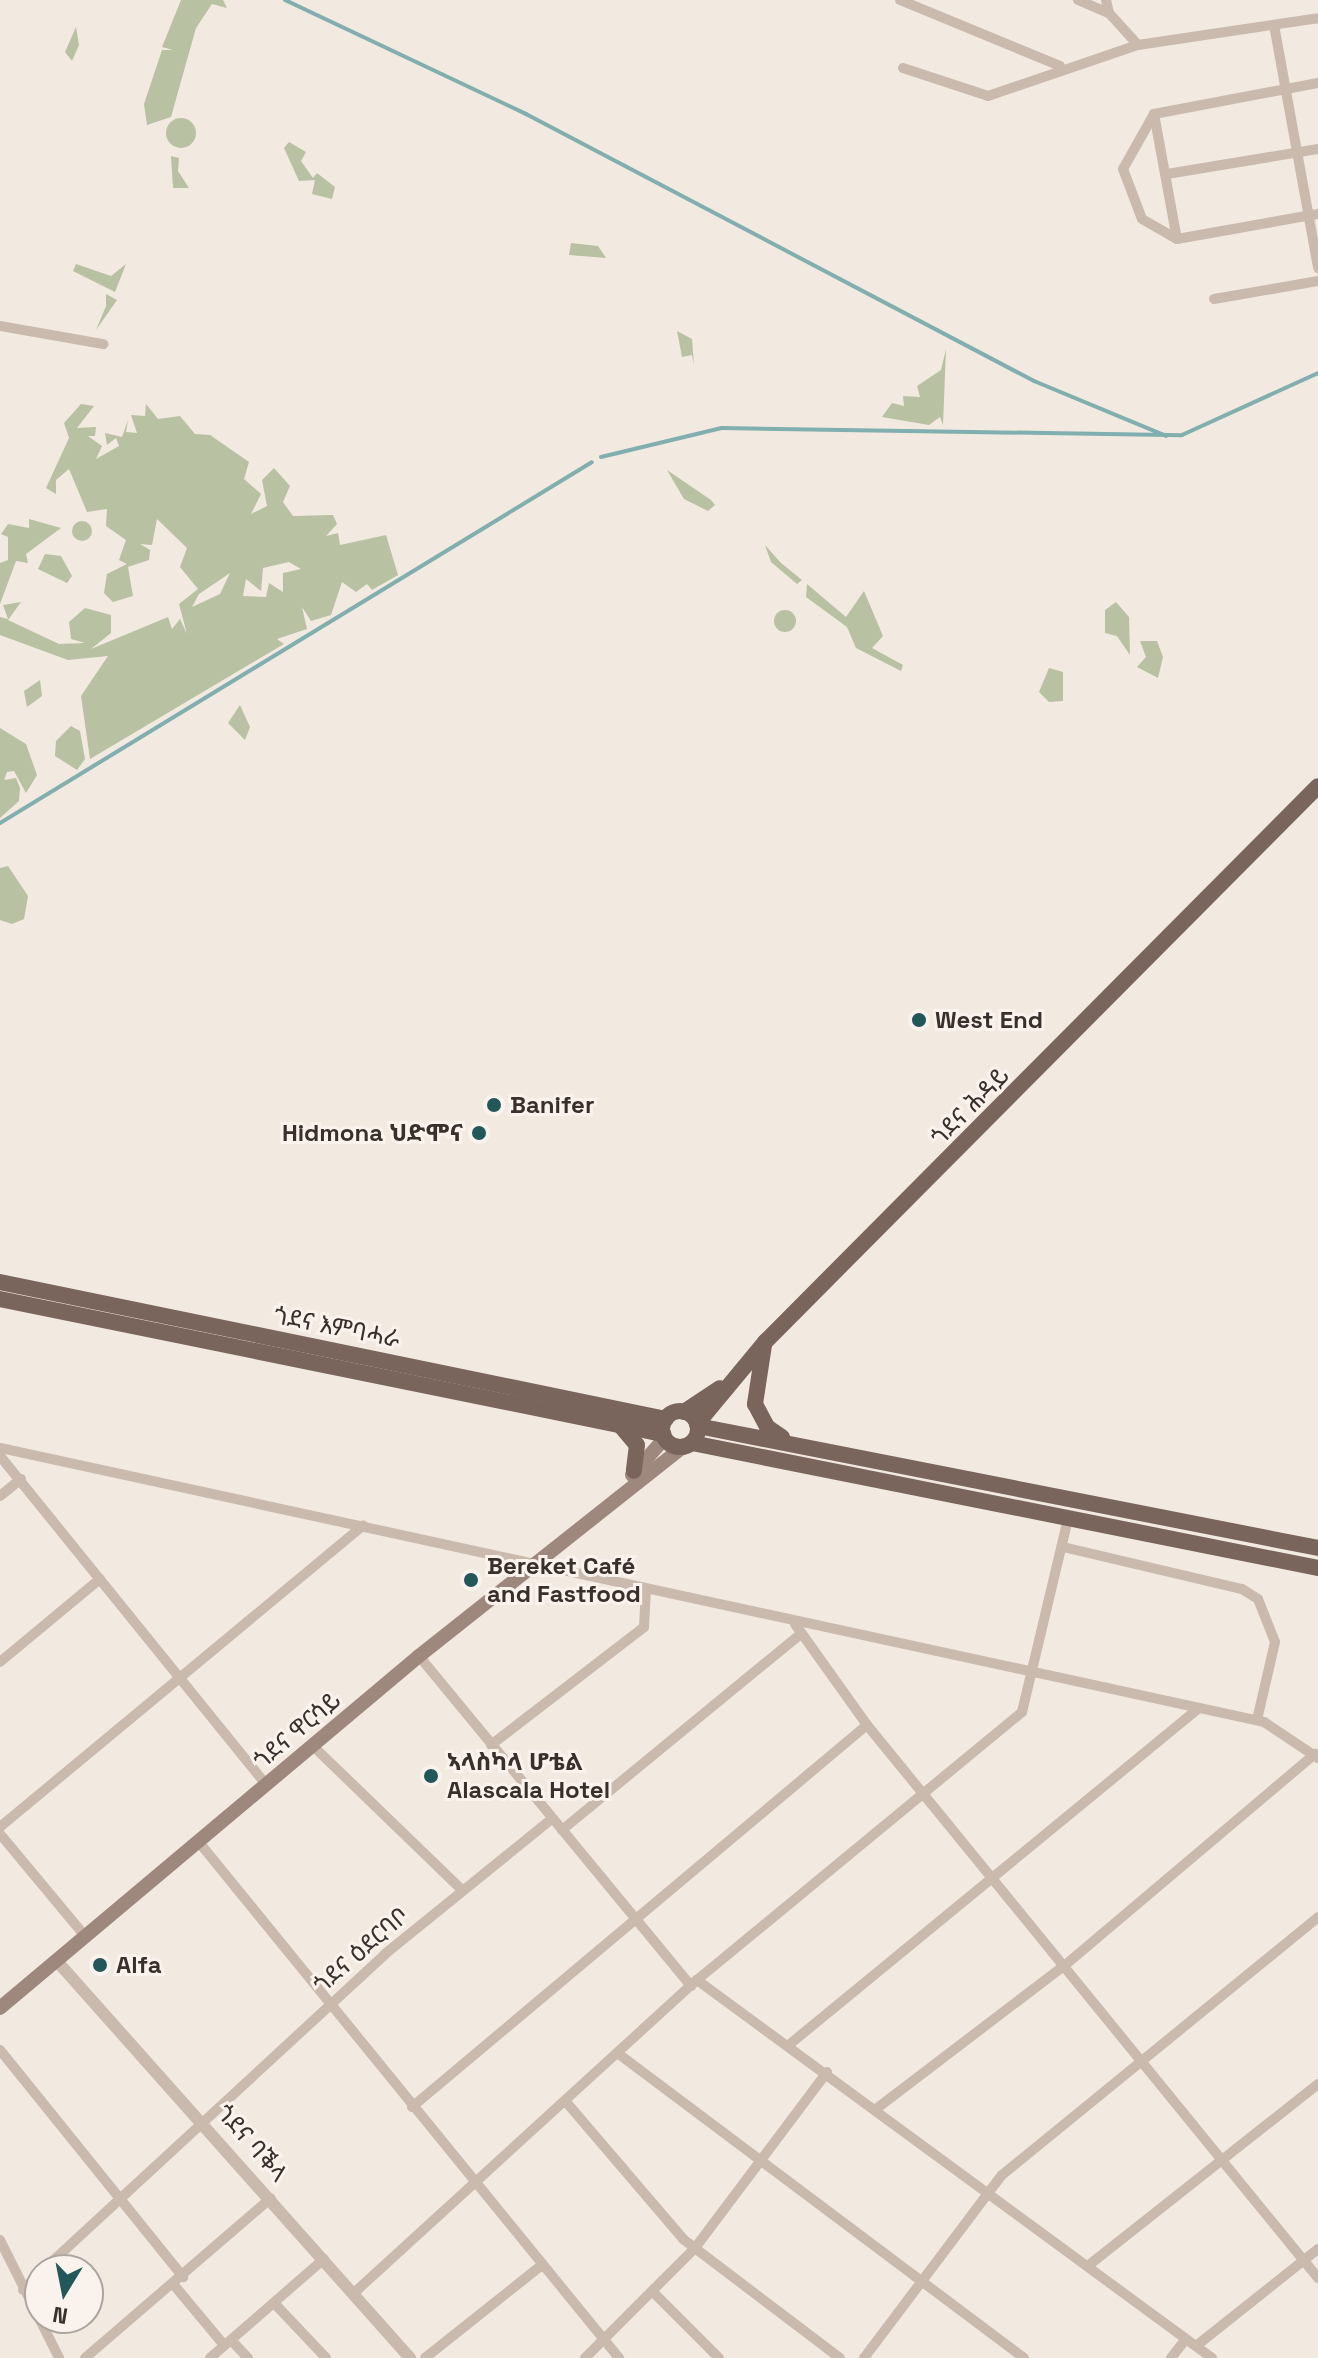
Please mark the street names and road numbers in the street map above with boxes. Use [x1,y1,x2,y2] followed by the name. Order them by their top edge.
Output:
[925,1061,1015,1151] street label: ጎደና ሕዳይ
[272,1301,402,1353] street label: ጎደና እምባሓራ
[248,1685,346,1775] street label: ጎደና ዋርሳይ
[308,1901,414,1999] street label: ጎደና ዕደርባቦ
[211,2099,293,2187] street label: ጎደና ባቕላ

